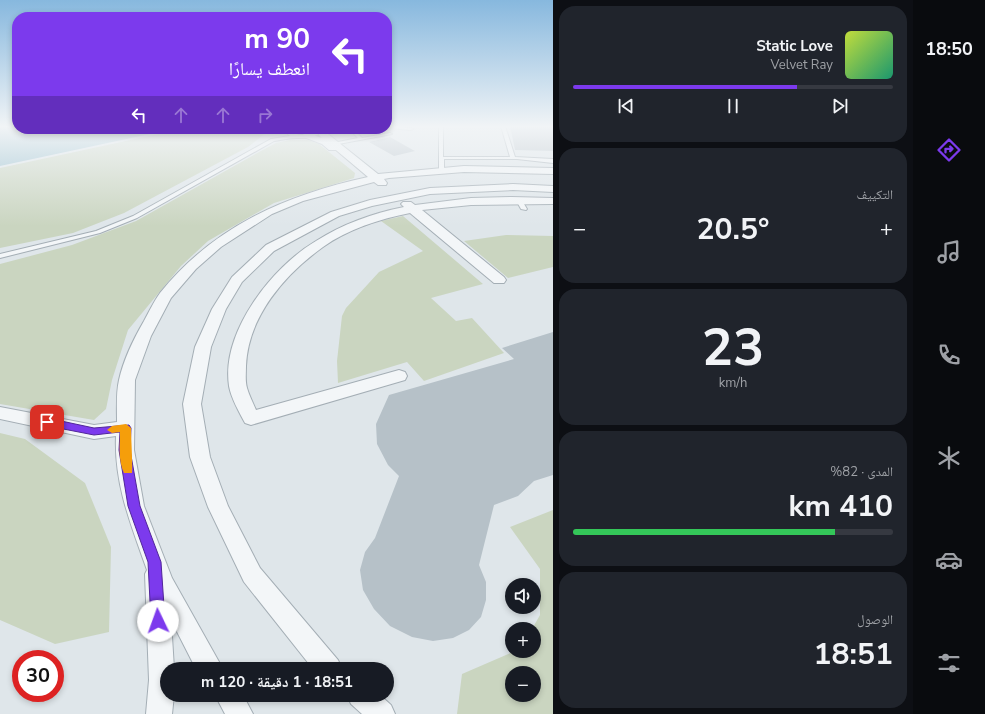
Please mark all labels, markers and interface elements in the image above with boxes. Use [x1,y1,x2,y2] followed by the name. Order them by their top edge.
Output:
[244,20,310,58] text: 90 m
[324,28,376,80] icon: left
[756,36,833,56] text: Static Love
[925,37,973,61] text: 18:50
[771,56,833,74] text: Velvet Ray
[229,57,310,81] text: انعطف يسارًا
[615,95,637,117] icon: previous
[722,95,744,117] icon: pause
[829,95,851,117] icon: next
[128,104,150,126] icon: left
[170,104,192,126] icon: ahead
[212,104,234,126] icon: ahead
[254,104,276,126] icon: right
[935,136,963,164] icon: directions
[857,186,893,204] text: التكييف
[697,209,769,250] text: 20.5°
[573,214,586,244] text: −
[880,214,893,244] text: +
[935,238,963,266] icon: music
[702,312,764,383] text: 23
[935,341,963,369] icon: phone
[719,374,747,392] text: km/h
[30,405,64,439] pin
[36,411,58,433] icon: arrive
[935,444,963,472] icon: climate
[830,463,893,481] text: المدى · 82%
[789,486,893,527] text: 410 km
[935,546,963,574] icon: car
[505,578,541,702] map controls
[505,578,541,614] button: sound
[137,600,179,642] position arrow
[857,611,893,629] text: الوصول
[505,622,541,658] button: +
[814,634,893,675] text: 18:51
[935,649,963,677] icon: filters
[12,650,64,702] speed limit sign: 30
[505,666,541,702] button: −
[201,672,353,692] text: 18:51 · 1 دقيقة · 120 m

